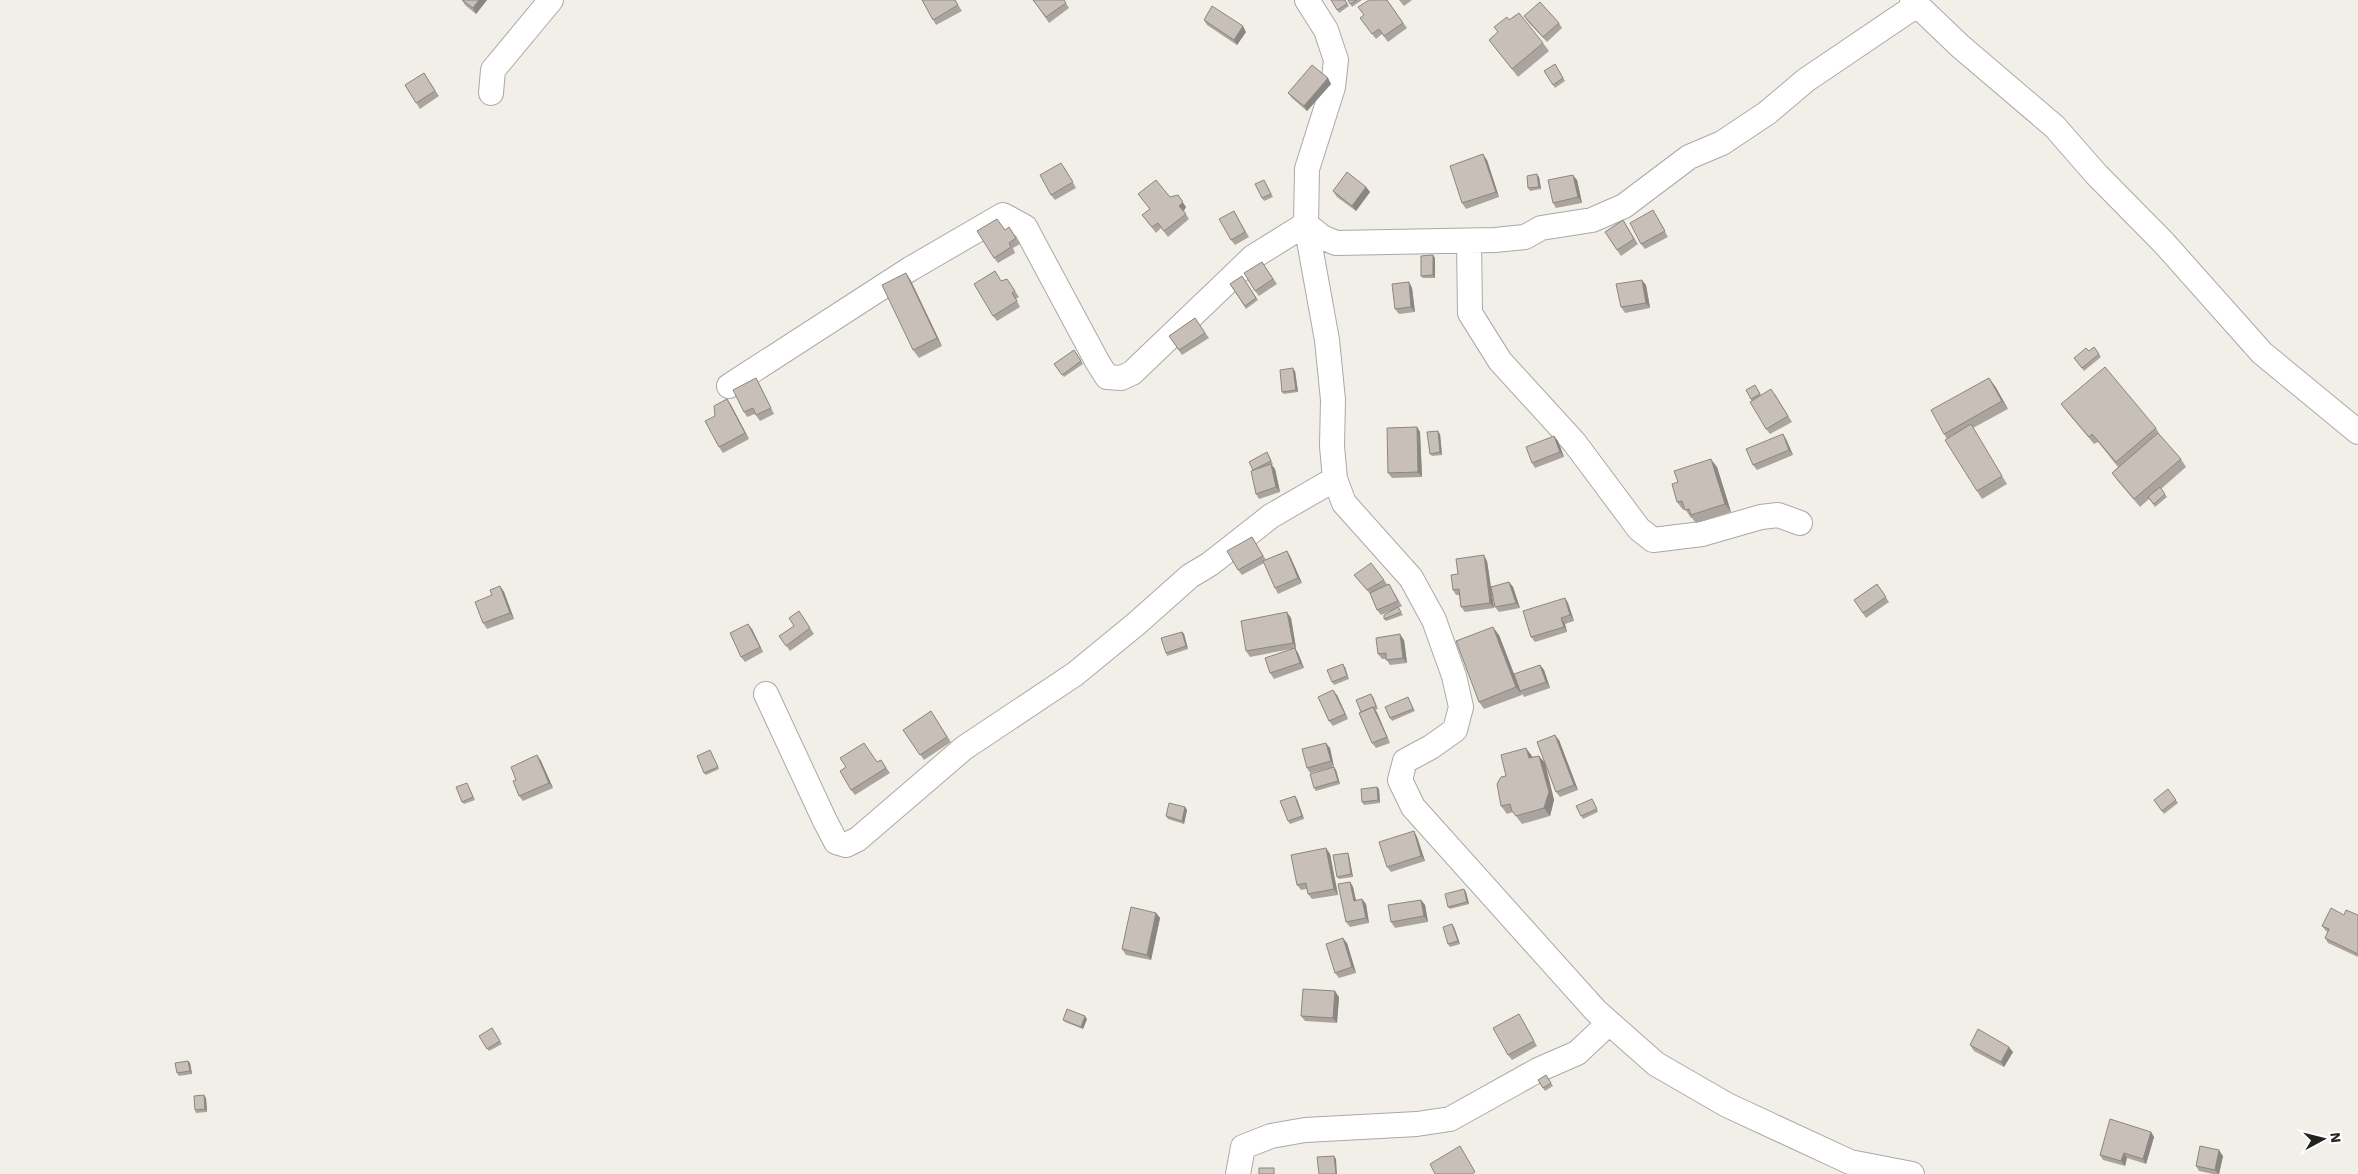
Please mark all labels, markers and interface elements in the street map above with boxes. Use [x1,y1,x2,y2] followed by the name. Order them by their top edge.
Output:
[2298,1114,2348,1164] north arrow
[2327,1131,2344,1144] text: N

